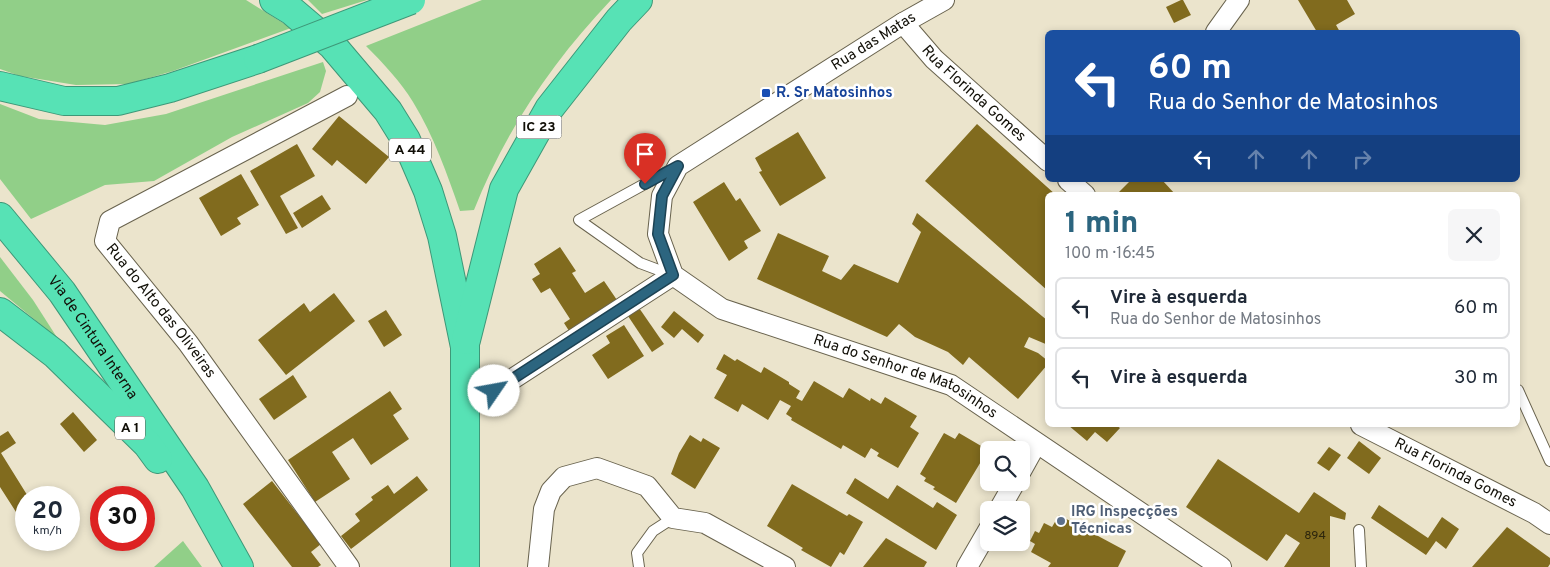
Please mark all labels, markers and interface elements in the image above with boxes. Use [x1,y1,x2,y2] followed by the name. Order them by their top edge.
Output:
[828,8,920,76] street label: Rua das Matas
[917,41,1030,146] street label: Rua Florinda Gomes
[1148,47,1232,91] text: 60 m
[1065,50,1130,115] icon: left
[776,84,893,103] place label: R. Sr Matosinhos
[760,87,772,99] marker: R. Sr Matosinhos
[1148,90,1438,117] text: Rua do Senhor de Matosinhos
[516,115,562,138] road number: IC 23
[624,133,666,184] pin
[389,138,431,162] road number: A 44
[631,140,659,168] icon: arrive
[1189,145,1217,173] icon: left
[1242,145,1270,173] icon: ahead
[1295,145,1323,173] icon: ahead
[1348,145,1376,173] icon: right
[1065,206,1138,243] text: 1 min
[1448,209,1500,261] button: close
[101,240,220,382] street label: Rua do Alto das Oliveiras
[1065,244,1155,264] text: 100 m · 16:45
[43,272,142,403] street label: Via de Cintura Interna
[1110,286,1248,310] text: Vire à esquerda
[1067,294,1095,322] icon: left
[1454,296,1498,320] text: 60 m
[1110,310,1321,330] text: Rua do Senhor de Matosinhos
[811,330,1001,423] street label: Rua do Senhor de Matosinhos
[467,364,519,416] position arrow
[1067,364,1095,392] icon: left
[1110,366,1248,390] text: Vire à esquerda
[1454,366,1498,390] text: 30 m
[115,416,145,439] road number: A 1
[1391,434,1520,512] street label: Rua Florinda Gomes
[980,441,1030,551] map controls
[980,441,1030,491] button: search
[90,486,155,551] speed limit sign: 30
[32,496,63,528] text: 20
[980,501,1030,551] button: layers
[1071,503,1178,539] place label: IRG Inspecções Técnicas
[1055,515,1067,527] marker: IRG Inspecções Técnicas
[33,523,62,539] text: km/h
[1304,528,1326,544] house number: 894

